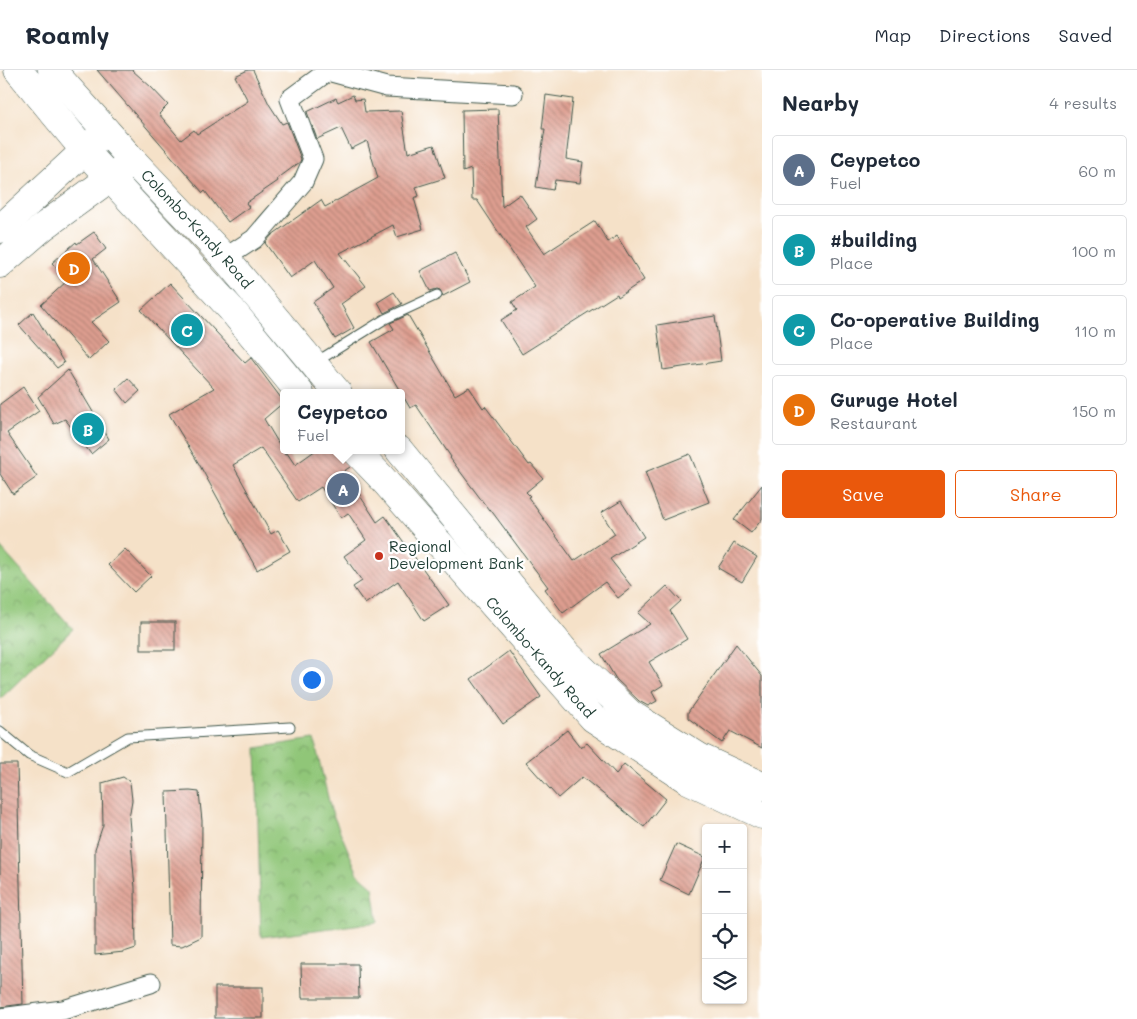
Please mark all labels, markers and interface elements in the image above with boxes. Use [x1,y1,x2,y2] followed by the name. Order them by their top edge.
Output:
[25,19,109,50] text: Roamly
[874,23,911,47] text: Map
[939,23,1031,47] text: Directions
[1059,23,1112,47] text: Saved
[782,89,859,116] text: Nearby
[1049,92,1117,113] text: 4 results
[830,147,920,172] text: Ceypetco
[793,160,805,181] text: A
[1079,160,1116,181] text: 60 m
[137,165,257,292] street label: Colombo-Kandy Road
[830,172,862,193] text: Fuel
[830,227,917,252] text: #building
[794,240,804,261] text: B
[1071,240,1116,261] text: 100 m
[58,249,90,287] pin: D
[830,252,873,273] text: Place
[830,307,1039,332] text: Co-operative Building
[171,311,203,349] pin: C
[793,320,805,341] text: C
[1074,320,1116,341] text: 110 m
[830,332,873,353] text: Place
[830,387,958,412] text: Guruge Hotel
[280,389,405,454] popup
[297,399,388,424] text: Ceypetco
[793,400,805,421] text: D
[1072,400,1116,421] text: 150 m
[72,410,104,448] pin: B
[830,412,918,433] text: Restaurant
[297,424,329,445] text: Fuel
[327,470,359,508] pin: A
[782,470,945,518] button: Save
[955,470,1117,518] button: Share
[389,536,524,573] place label: Regional Development Bank
[373,550,385,562] marker: Regional Development Bank
[482,592,599,722] street label: Colombo-Kandy Road
[299,667,325,693] your location
[702,824,747,1004] map controls
[702,824,747,869] button: +
[702,869,747,914] button: −
[702,914,747,959] button: locate
[702,959,747,1004] button: layers

